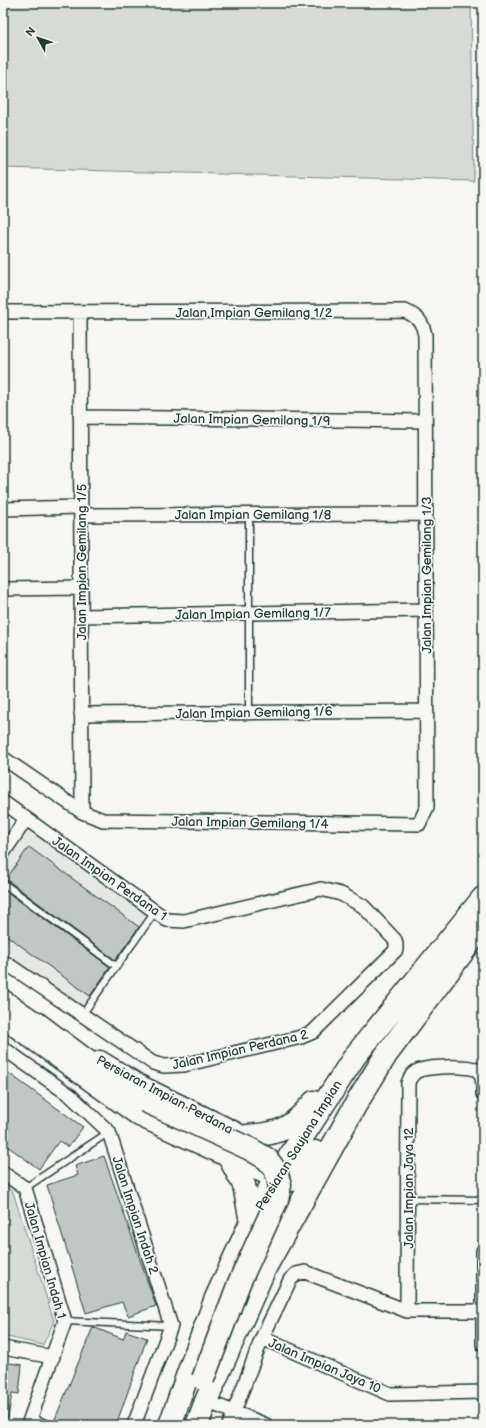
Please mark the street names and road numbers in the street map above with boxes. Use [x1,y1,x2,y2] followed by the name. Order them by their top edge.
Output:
[176,305,333,321] street label: Jalan Impian Gemilang 1/2
[174,411,330,429] street label: Jalan Impian Gemilang 1/9
[74,484,90,640] street label: Jalan Impian Gemilang 1/5
[419,496,435,654] street label: Jalan Impian Gemilang 1/3
[175,507,332,523] street label: Jalan Impian Gemilang 1/8
[175,605,332,623] street label: Jalan Impian Gemilang 1/7
[175,704,333,722] street label: Jalan Impian Gemilang 1/6
[171,814,329,832] street label: Jalan Impian Gemilang 1/4
[49,833,170,924] street label: Jalan Impian Perdana 1
[171,1026,310,1073] street label: Jalan Impian Perdana 2
[93,1052,236,1138] street label: Persiaran Impian Perdana
[252,1078,345,1214] street label: Persiaran Saujana Impian
[401,1127,417,1248] street label: Jalan Impian Jaya 12
[108,1154,162,1277] street label: Jalan Impian Indah 2
[21,1200,69,1320] street label: Jalan Impian Indah 1
[266,1335,384,1397] street label: Jalan Impian Jaya 10

